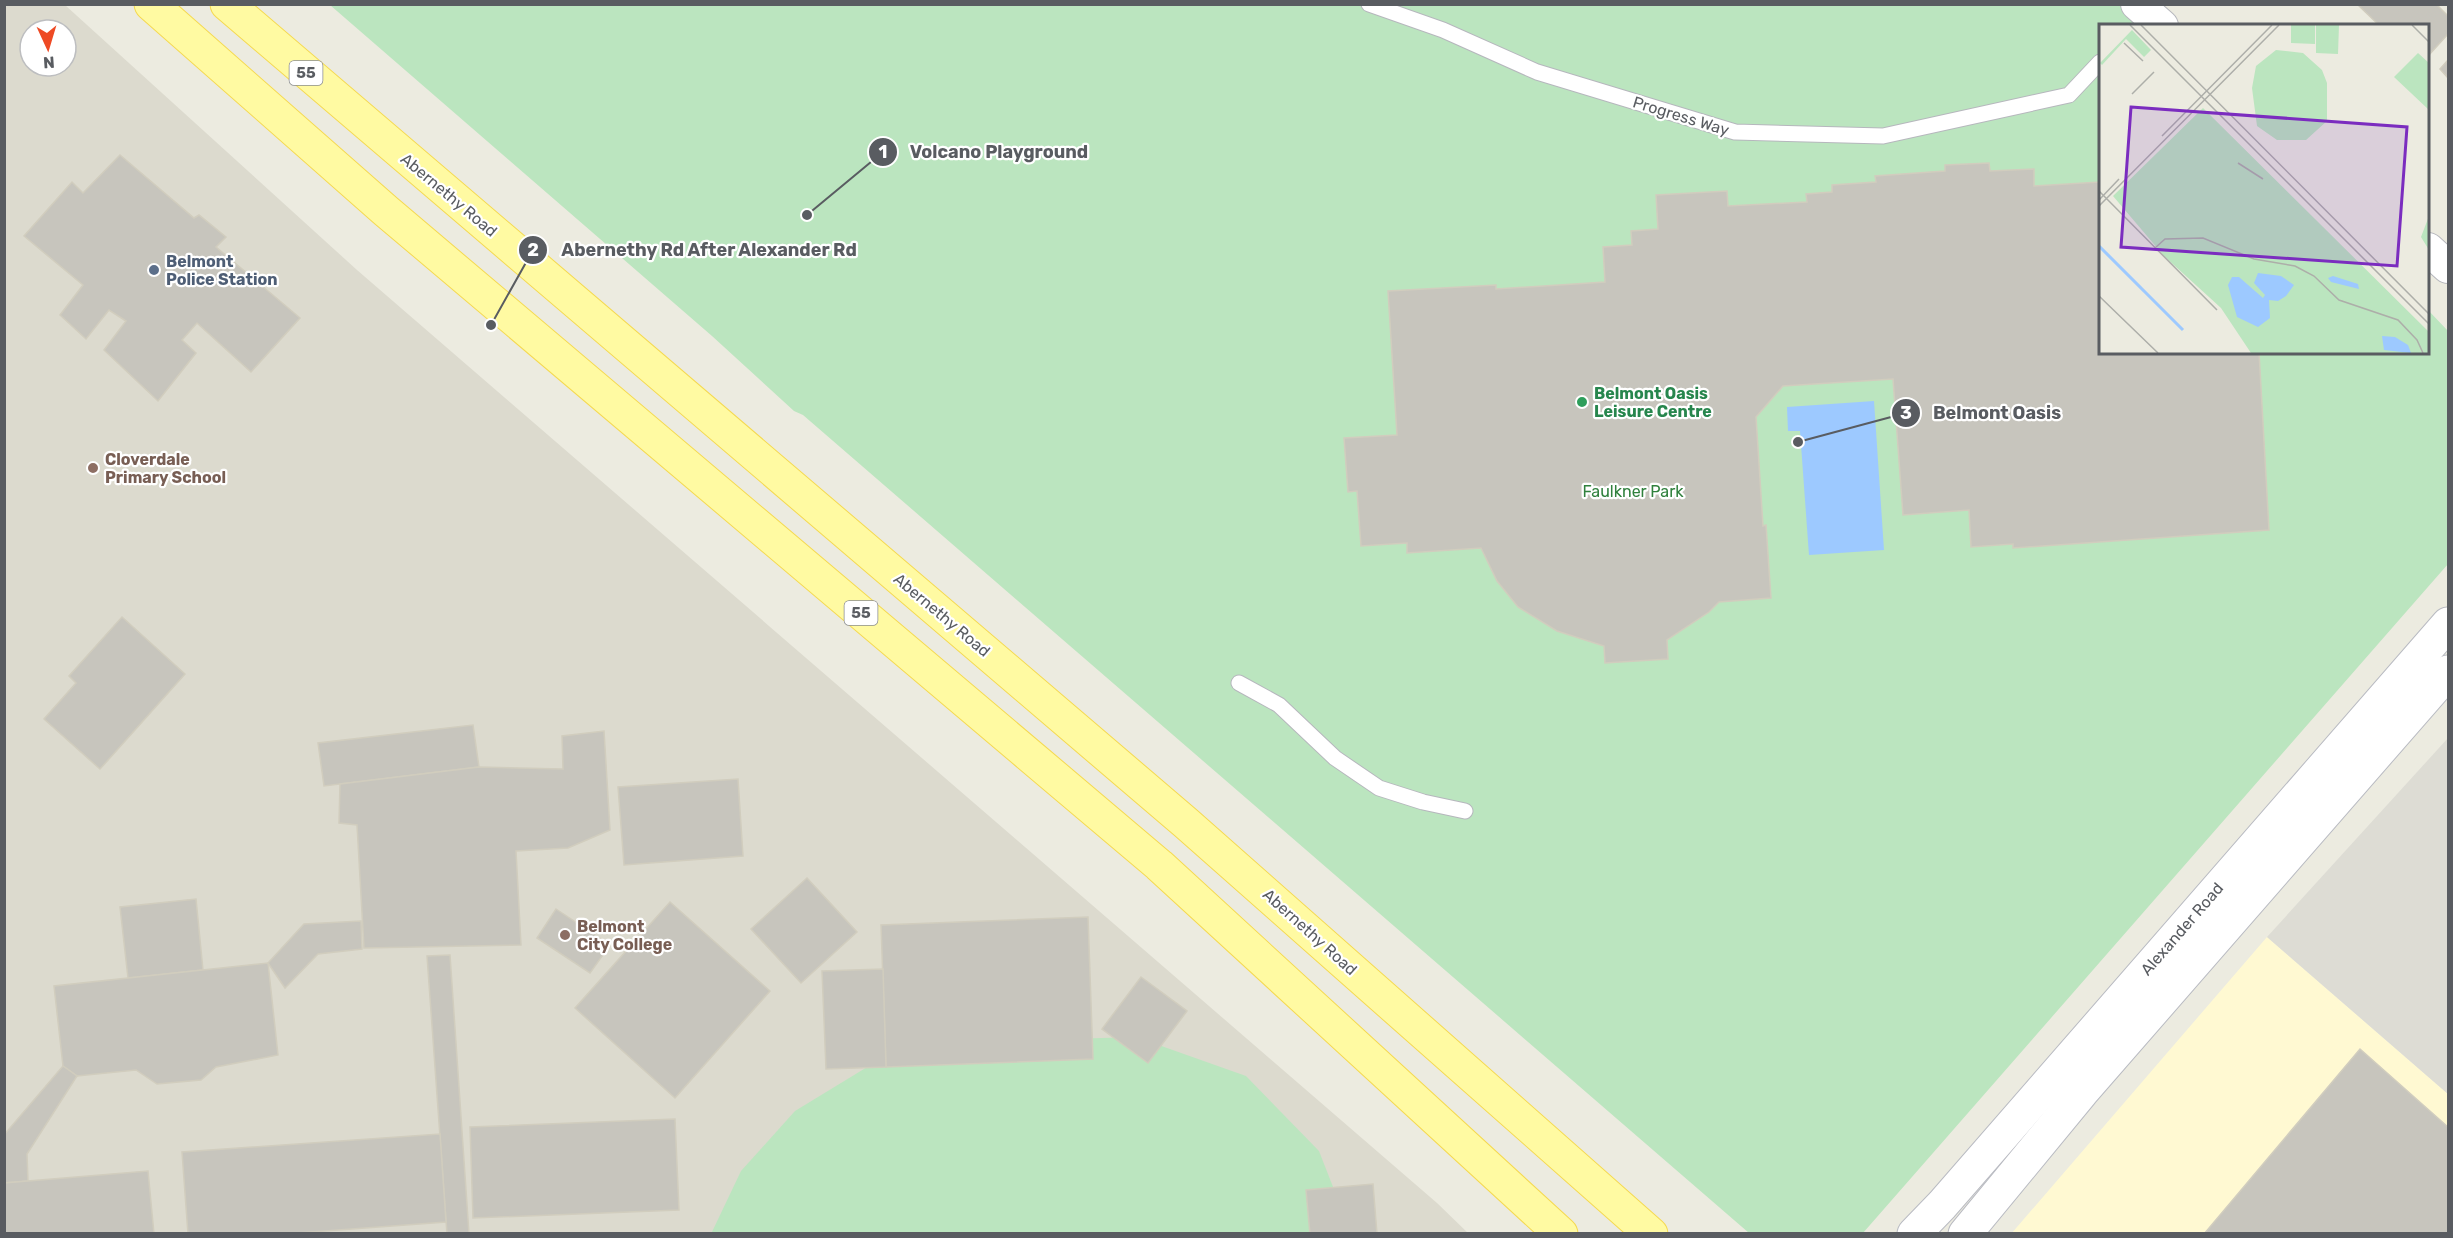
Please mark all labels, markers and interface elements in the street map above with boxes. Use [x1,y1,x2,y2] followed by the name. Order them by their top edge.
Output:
[18,18,78,78] north arrow
[2099,24,2429,354] inset map
[43,53,55,72] text: N
[290,61,322,85] road number: 55
[1631,92,1732,140] street label: Progress Way
[868,134,1100,170] callout: Volcano Playground
[879,141,887,163] text: 1
[910,141,1088,163] text: Volcano Playground
[397,149,501,241] street label: Abernethy Road
[518,232,870,268] callout: Abernethy Rd After Alexander Rd
[527,239,539,261] text: 2
[561,239,857,261] text: Abernethy Rd After Alexander Rd
[166,252,278,289] place label: Belmont Police Station
[147,263,161,277] marker: Belmont Police Station
[1594,384,1712,421] place label: Belmont Oasis Leisure Centre
[1575,395,1589,409] marker: Belmont Oasis Leisure Centre
[1891,395,2073,431] callout: Belmont Oasis
[1900,402,1912,424] text: 3
[1933,402,2061,424] text: Belmont Oasis
[105,450,226,487] place label: Cloverdale Primary School
[86,461,100,475] marker: Cloverdale Primary School
[1582,482,1684,501] park label: Faulkner Park
[890,569,994,661] street label: Abernethy Road
[844,601,878,625] road number: 55
[2137,879,2227,979] street label: Alexander Road
[1259,885,1361,979] street label: Abernethy Road
[577,917,672,954] place label: Belmont City College
[558,928,572,942] marker: Belmont City College

